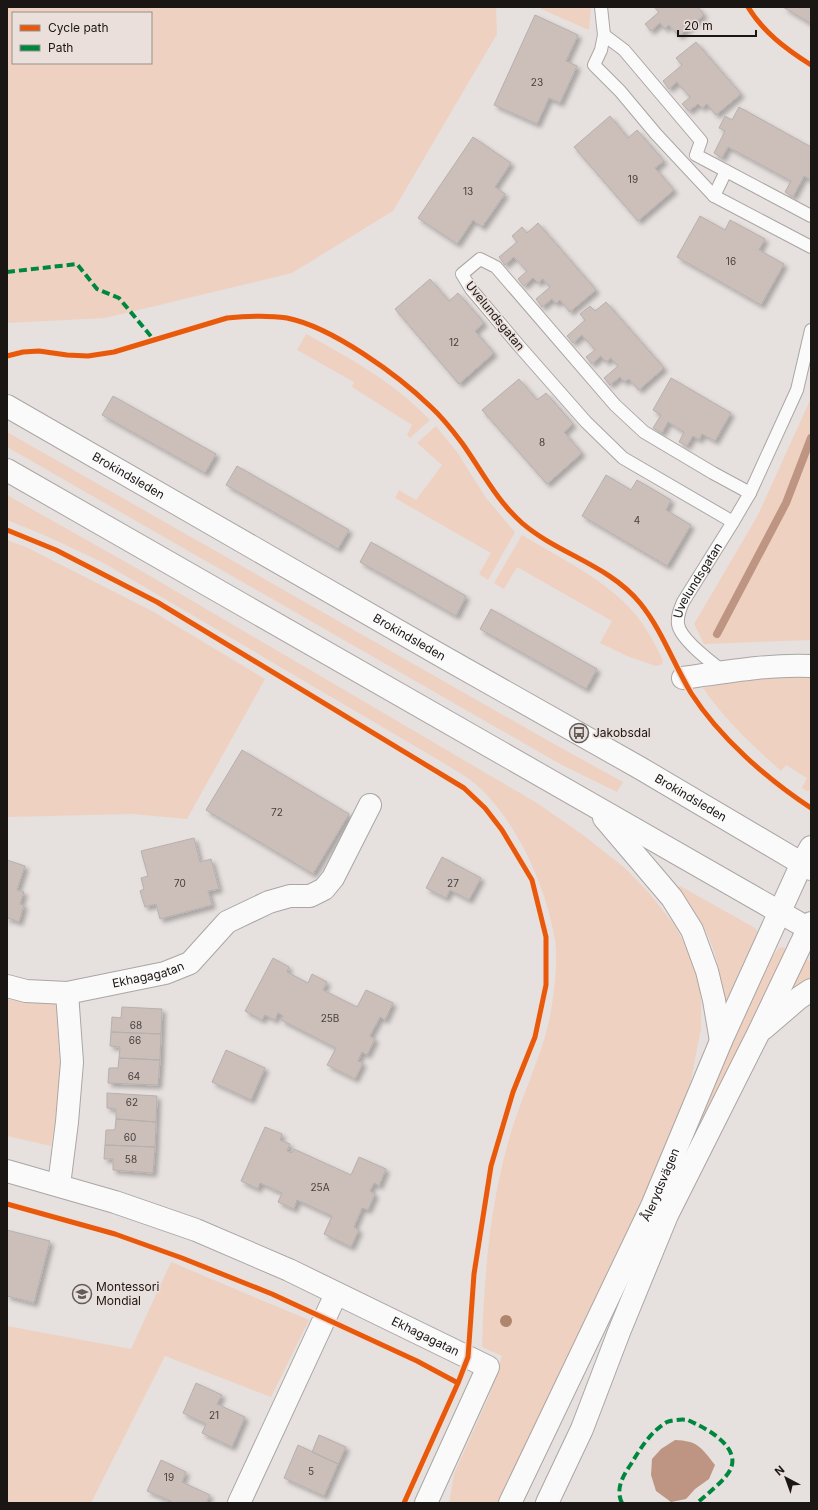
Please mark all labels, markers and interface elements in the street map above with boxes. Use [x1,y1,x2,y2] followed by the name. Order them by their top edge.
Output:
[12,12,152,64] legend
[678,12,756,38] scale bar
[684,18,713,33] text: 20 m
[48,20,109,35] text: Cycle path
[48,40,73,55] text: Path
[531,76,543,88] house number: 23
[628,173,638,185] house number: 19
[463,185,473,197] house number: 13
[726,255,736,267] house number: 16
[463,278,528,353] street label: Uvelundsgatan
[449,336,459,348] house number: 12
[539,436,545,448] house number: 8
[90,449,167,502] street label: Brokindsleden
[634,514,640,526] house number: 4
[670,540,725,620] street label: Uvelundsgatan
[371,610,448,664] street label: Brokindsleden
[568,722,590,744] bus stop icon: Jakobsdal
[593,725,651,740] place label: Jakobsdal
[652,770,730,825] street label: Brokindsleden
[271,806,283,818] house number: 72
[174,877,186,889] house number: 70
[447,877,459,889] house number: 27
[111,958,186,991] street label: Ekhagagatan
[321,1012,339,1024] house number: 25B
[130,1019,142,1031] house number: 68
[129,1034,141,1046] house number: 66
[128,1070,140,1082] house number: 64
[126,1096,138,1108] house number: 62
[124,1131,136,1143] house number: 60
[638,1146,682,1224] street label: Ålerydsvägen
[125,1153,137,1165] house number: 58
[310,1181,330,1193] house number: 25A
[96,1279,159,1308] place label: Montessori Mondial
[71,1283,93,1305] school or university icon: Montessori Mondial
[389,1313,462,1359] street label: Ekhagagatan
[209,1409,219,1421] house number: 21
[766,1458,806,1498] north arrow
[772,1462,787,1478] text: N
[308,1465,314,1477] house number: 5
[164,1471,174,1483] house number: 19

